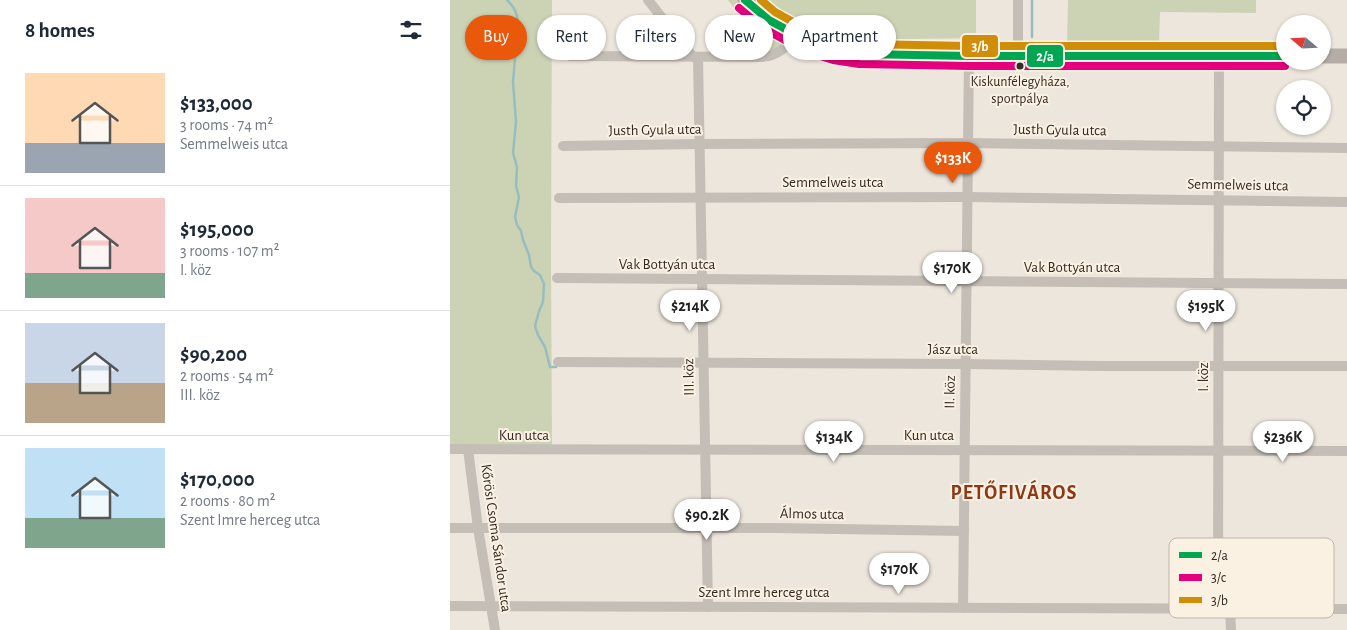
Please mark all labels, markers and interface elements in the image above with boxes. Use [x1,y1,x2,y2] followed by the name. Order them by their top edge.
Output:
[465,15,527,60] chip: Buy
[537,15,606,60] chip: Rent
[616,15,695,60] chip: Filters
[705,15,773,60] chip: New
[783,15,896,60] chip: Apartment
[1276,15,1331,70] north arrow
[1276,15,1331,135] map controls
[397,16,425,44] icon: filters
[25,20,95,41] text: 8 homes
[961,34,999,58] line badge: 3/b
[971,40,989,54] text: 3/b
[1026,44,1064,68] line badge: 2/a
[1036,50,1054,64] text: 2/a
[1015,61,1025,71] marker: Kiskunfélegyháza, sportpálya
[971,75,1069,106] place label: Kiskunfélegyháza, sportpálya
[1276,80,1331,135] button: locate
[65,93,125,153] icon: home
[180,93,253,114] text: $133,000
[180,117,273,133] text: 3 rooms · 74 m²
[608,122,702,138] street label: Justh Gyula utca
[1013,122,1107,138] street label: Justh Gyula utca
[180,136,288,152] text: Semmelweis utca
[918,142,988,184] pin: $133K
[935,150,971,166] text: $133K
[782,175,884,190] street label: Semmelweis utca
[1187,177,1289,193] street label: Semmelweis utca
[65,218,125,278] icon: home
[180,219,254,240] text: $195,000
[180,243,279,259] text: 3 rooms · 107 m²
[917,252,987,294] pin: $170K
[619,257,715,272] street label: Vak Bottyán utca
[933,260,971,276] text: $170K
[1024,260,1120,275] street label: Vak Bottyán utca
[180,262,211,278] text: I. köz
[655,290,725,332] pin: $214K
[1171,290,1241,332] pin: $195K
[671,298,709,314] text: $214K
[1188,298,1224,314] text: $195K
[928,342,978,357] street label: Jász utca
[65,343,125,403] icon: home
[180,344,247,365] text: $90,200
[681,358,697,396] street label: III. köz
[1196,362,1211,392] street label: I. köz
[180,368,274,384] text: 2 rooms · 54 m²
[942,375,958,409] street label: II. köz
[180,387,220,403] text: III. köz
[799,420,869,463] pin: $134K
[1248,420,1318,463] pin: $236K
[499,428,549,443] street label: Kun utca
[904,428,954,443] street label: Kun utca
[815,429,853,445] text: $134K
[1264,429,1302,445] text: $236K
[478,463,514,613] street label: Kőrösi Csoma Sándor utca
[65,468,125,528] icon: home
[180,469,255,490] text: $170,000
[951,479,1077,503] district label: PETŐFIVÁROS
[180,493,275,509] text: 2 rooms · 80 m²
[666,498,748,541] pin: $90.2K
[780,504,845,522] street label: Álmos utca
[685,507,729,523] text: $90.2K
[180,512,320,528] text: Szent Imre herceg utca
[1169,538,1334,618] legend
[1211,549,1228,563] text: 2/a
[864,552,934,595] pin: $170K
[880,561,918,577] text: $170K
[1211,571,1227,585] text: 3/c
[698,585,830,600] street label: Szent Imre herceg utca
[1211,594,1228,608] text: 3/b

